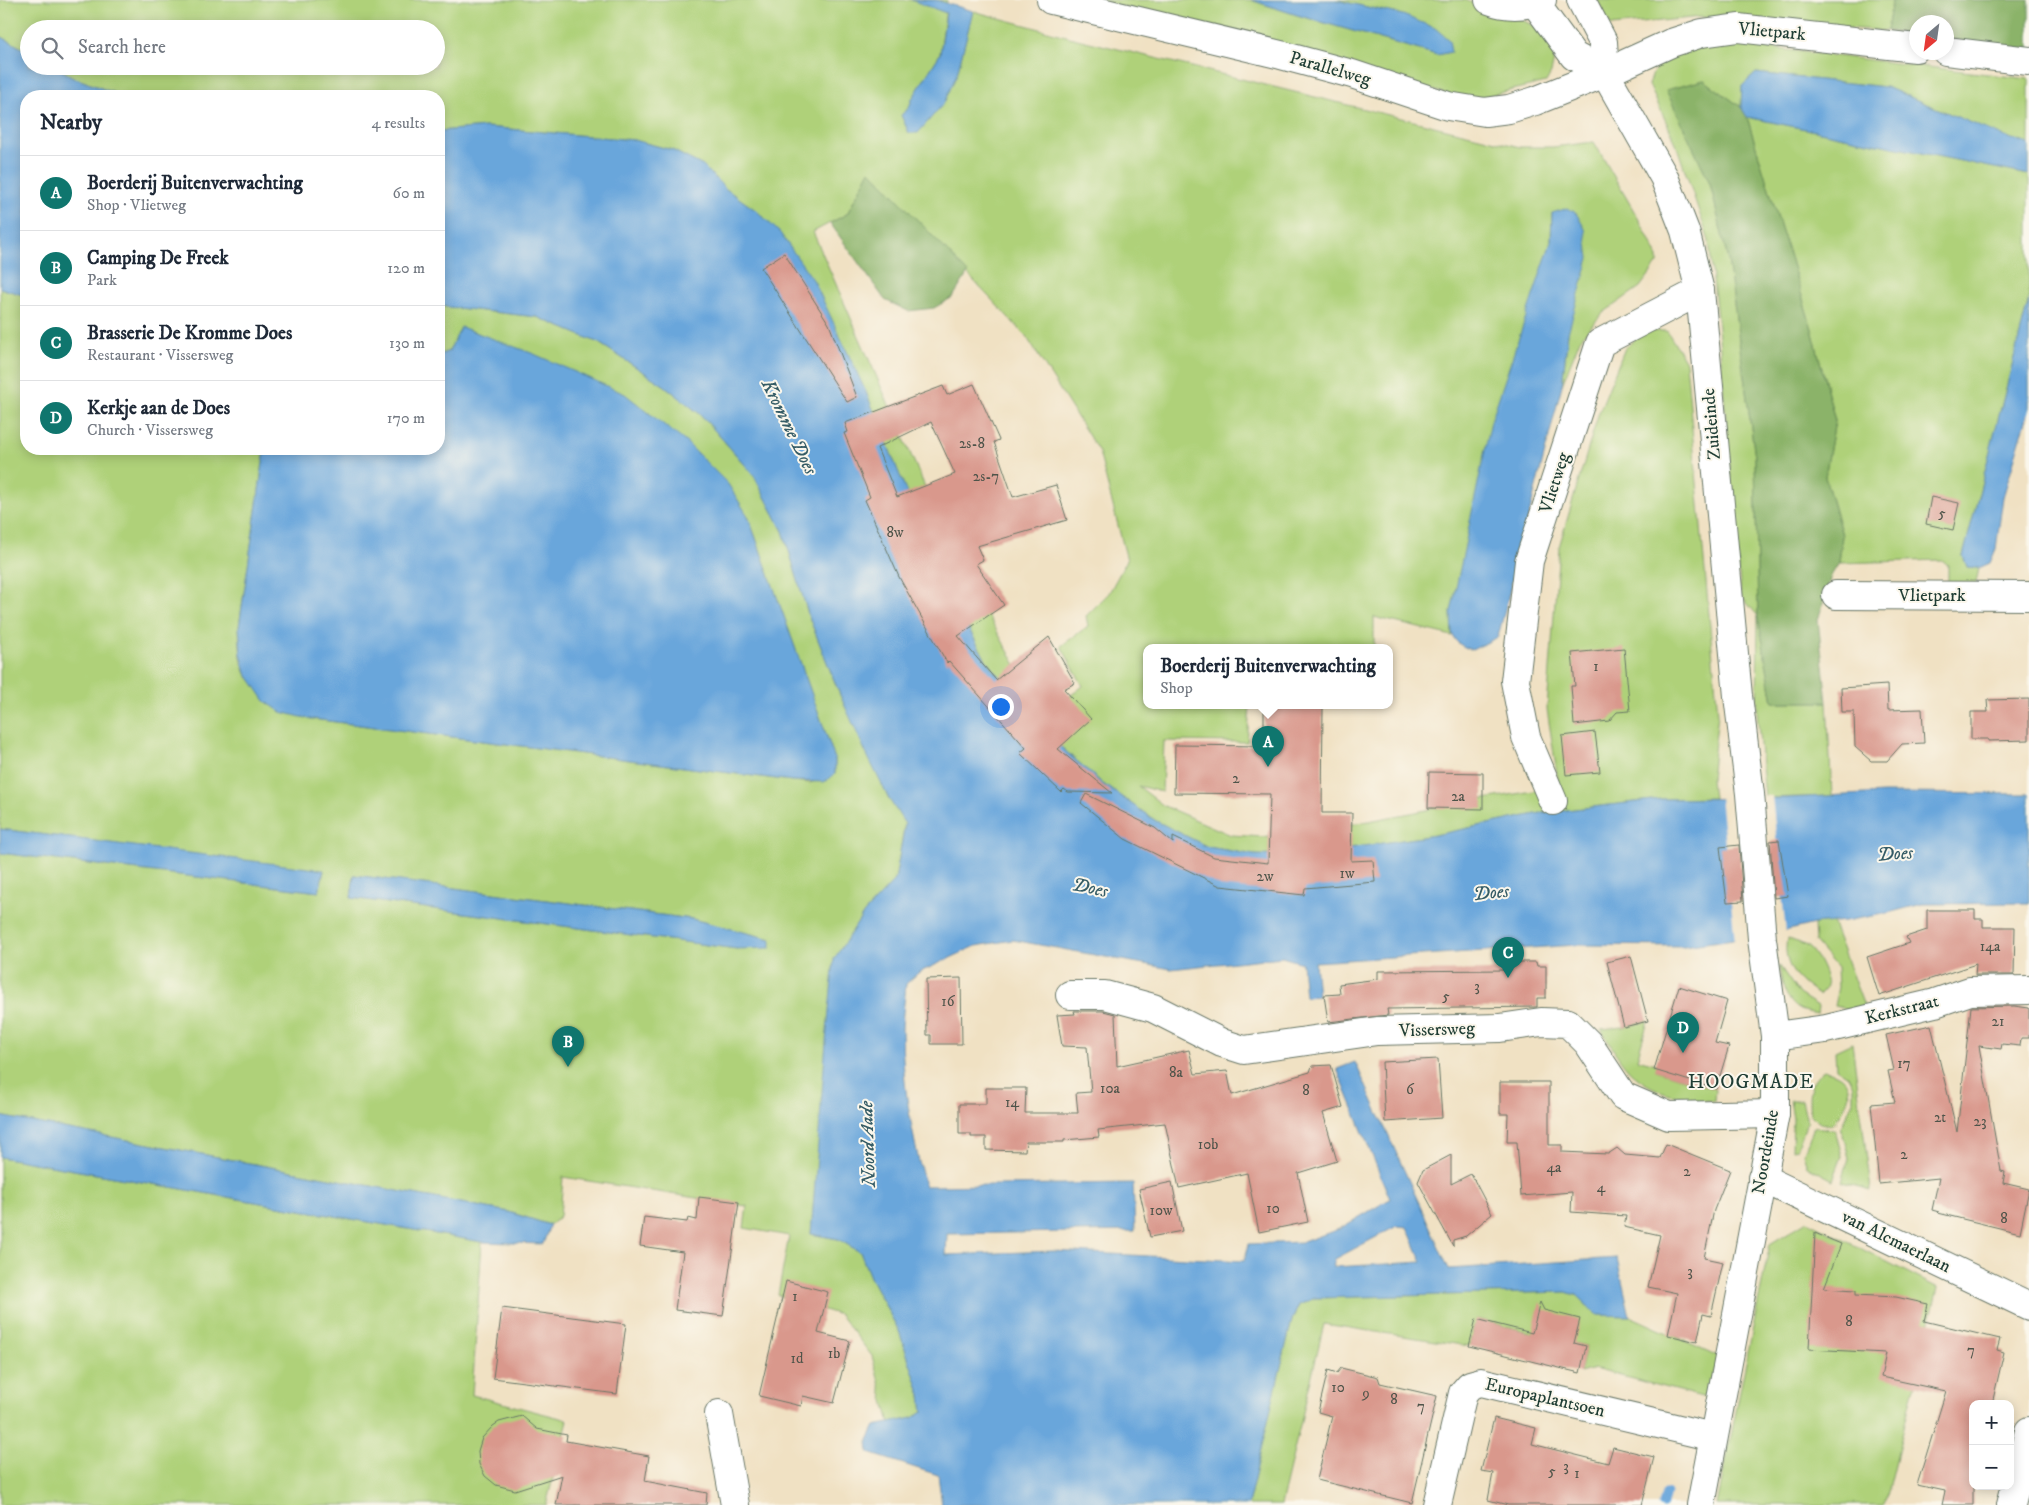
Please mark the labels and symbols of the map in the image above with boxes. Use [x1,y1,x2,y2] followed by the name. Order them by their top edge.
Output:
[1909,15,1954,60] north arrow
[1737,18,1806,46] street label: Vlietpark
[1287,47,1373,91] street label: Parallelweg
[756,375,822,479] water label: Kromme Does
[1698,387,1726,461] street label: Zuideinde
[959,434,985,453] house number: 2s-8
[1535,450,1575,517] street label: Vlietweg
[973,467,999,486] house number: 2s-7
[1938,504,1946,523] house number: 5
[886,523,904,542] house number: 8w
[1897,585,1966,607] street label: Vlietpark
[1593,657,1599,676] house number: 1
[988,694,1014,720] your location
[1252,726,1284,767] pin: A
[1232,769,1240,788] house number: 2
[1451,787,1465,806] house number: 2a
[1876,841,1915,867] water label: Does
[1339,864,1355,883] house number: 1w
[1257,867,1274,886] house number: 2w
[1070,873,1111,903] water label: Does
[1472,880,1511,906] water label: Does
[1492,937,1524,978] pin: C
[1980,937,2001,956] house number: 14a
[1474,977,1480,996] house number: 3
[1442,987,1450,1006] house number: 5
[1863,990,1941,1030] street label: Kerkstraat
[941,992,956,1011] house number: 16
[1667,1012,1699,1053] pin: D
[1992,1012,2004,1031] house number: 21
[1398,1018,1475,1042] street label: Vissersweg
[552,1026,584,1067] pin: B
[1897,1054,1911,1073] house number: 17
[1169,1063,1184,1082] house number: 8a
[1688,1070,1814,1095] district label: HOOGMADE
[1100,1079,1121,1098] house number: 10a
[1406,1080,1415,1099] house number: 6
[1302,1081,1310,1100] house number: 8
[1005,1093,1019,1112] house number: 14
[855,1100,881,1188] water label: Noord Aade
[1748,1108,1784,1196] street label: Noordeinde
[1934,1108,1946,1127] house number: 2t
[1974,1112,1986,1131] house number: 23
[1198,1135,1218,1154] house number: 10b
[1900,1145,1908,1164] house number: 2
[1546,1158,1562,1177] house number: 4a
[1683,1162,1691,1181] house number: 2
[1597,1178,1606,1197] house number: 4
[1266,1199,1280,1218] house number: 10
[1149,1201,1173,1220] house number: 10w
[1837,1206,1955,1278] street label: van Alcmaerlaan
[2000,1209,2008,1228] house number: 8
[1687,1262,1693,1281] house number: 3
[792,1287,798,1306] house number: 1
[1845,1312,1853,1331] house number: 8
[1967,1341,1975,1360] house number: 7
[828,1344,840,1363] house number: 1b
[791,1349,804,1368] house number: 1d
[1483,1374,1608,1423] street label: Europaplantsoen
[1331,1378,1345,1397] house number: 10
[1361,1384,1370,1403] house number: 9
[1390,1390,1398,1409] house number: 8
[1417,1397,1425,1416] house number: 7
[1563,1457,1569,1476] house number: 3
[1548,1462,1556,1481] house number: 5
[1574,1464,1580,1483] house number: 1

